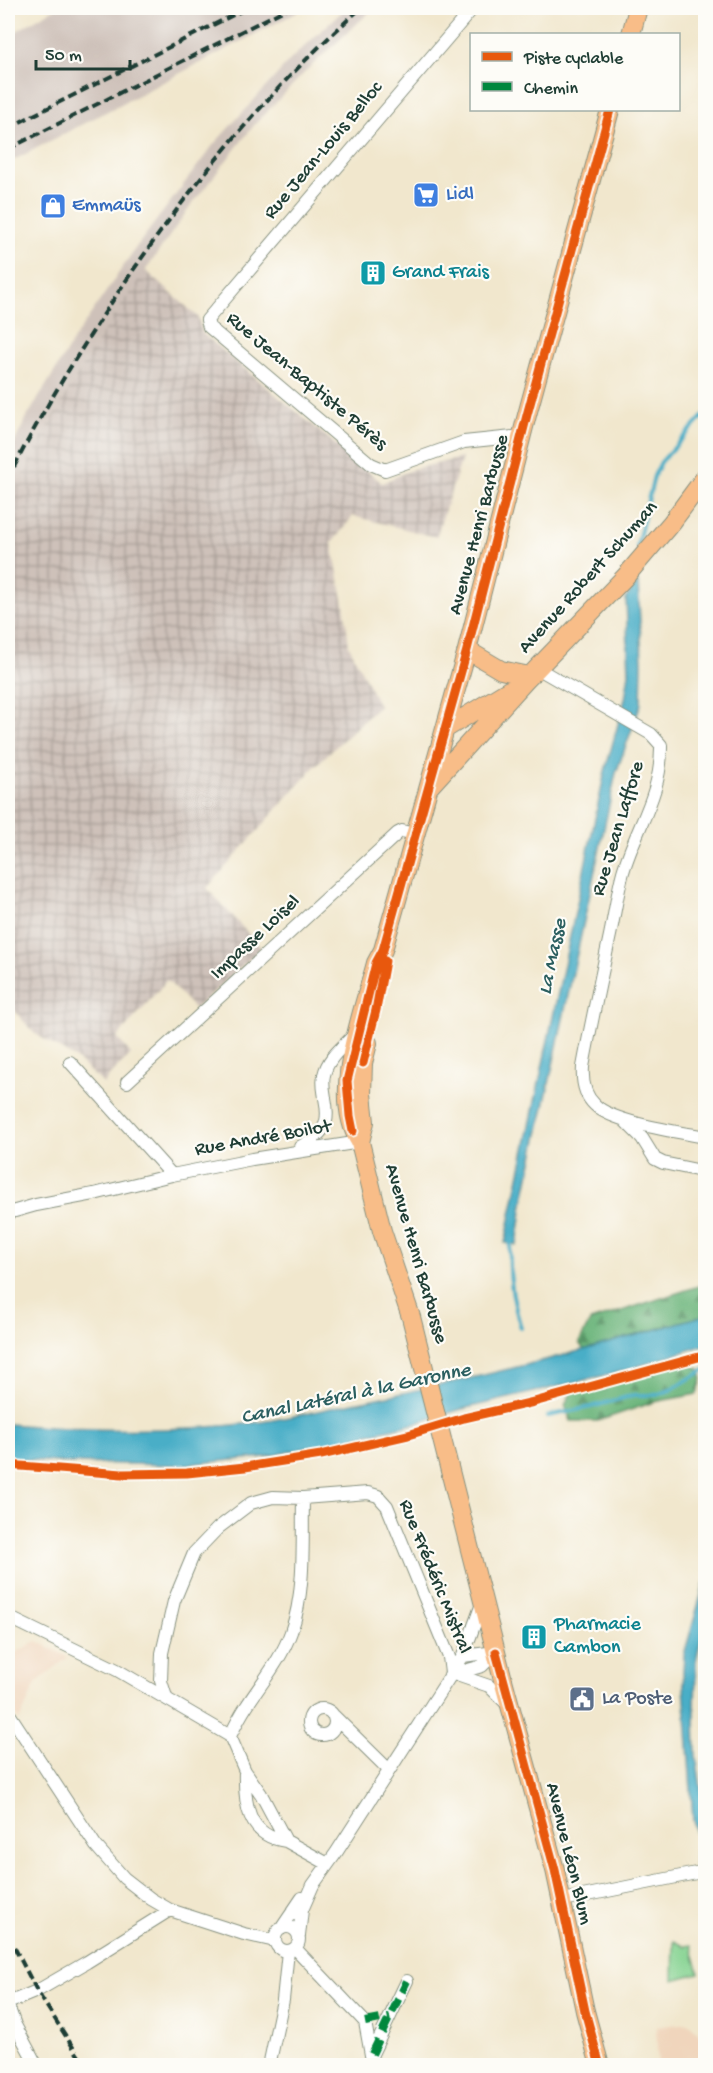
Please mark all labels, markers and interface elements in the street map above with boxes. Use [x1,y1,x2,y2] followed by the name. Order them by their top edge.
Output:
[36,33,130,71] scale bar
[470,33,680,111] legend
[45,46,82,67] text: 50 m
[523,49,624,70] text: Piste cyclable
[260,77,389,225] street label: Rue Jean-Louis Belloc
[524,79,578,100] text: Chemin
[411,180,441,210] supermarket icon: Lidl
[446,184,474,207] place label: Lidl
[38,191,68,221] shop icon: Emmaüs
[72,195,141,218] place label: Emmaüs
[358,258,388,288] building icon: Grand Frais
[392,262,490,285] place label: Grand Frais
[221,308,392,456] street label: Rue Jean-Baptiste Pérès
[445,432,515,618] street label: Avenue Henri Barbusse
[514,497,664,659] street label: Avenue Robert Schuman
[588,758,651,899] street label: Rue Jean Laffore
[207,891,305,985] street label: Impasse Loisel
[534,916,574,997] water label: La Masse
[193,1115,335,1162] street label: Rue André Boilot
[378,1162,452,1347] street label: Avenue Henri Barbusse
[239,1358,474,1432] water label: Canal Latéral à la Garonne
[393,1497,475,1657] street label: Rue Frédéric Mistral
[553,1614,641,1660] place label: Pharmacie Cambon
[519,1622,549,1652] building icon: Pharmacie Cambon
[567,1684,597,1714] public building icon: La Poste
[602,1688,673,1711] place label: La Poste
[539,1781,597,1927] street label: Avenue Léon Blum

